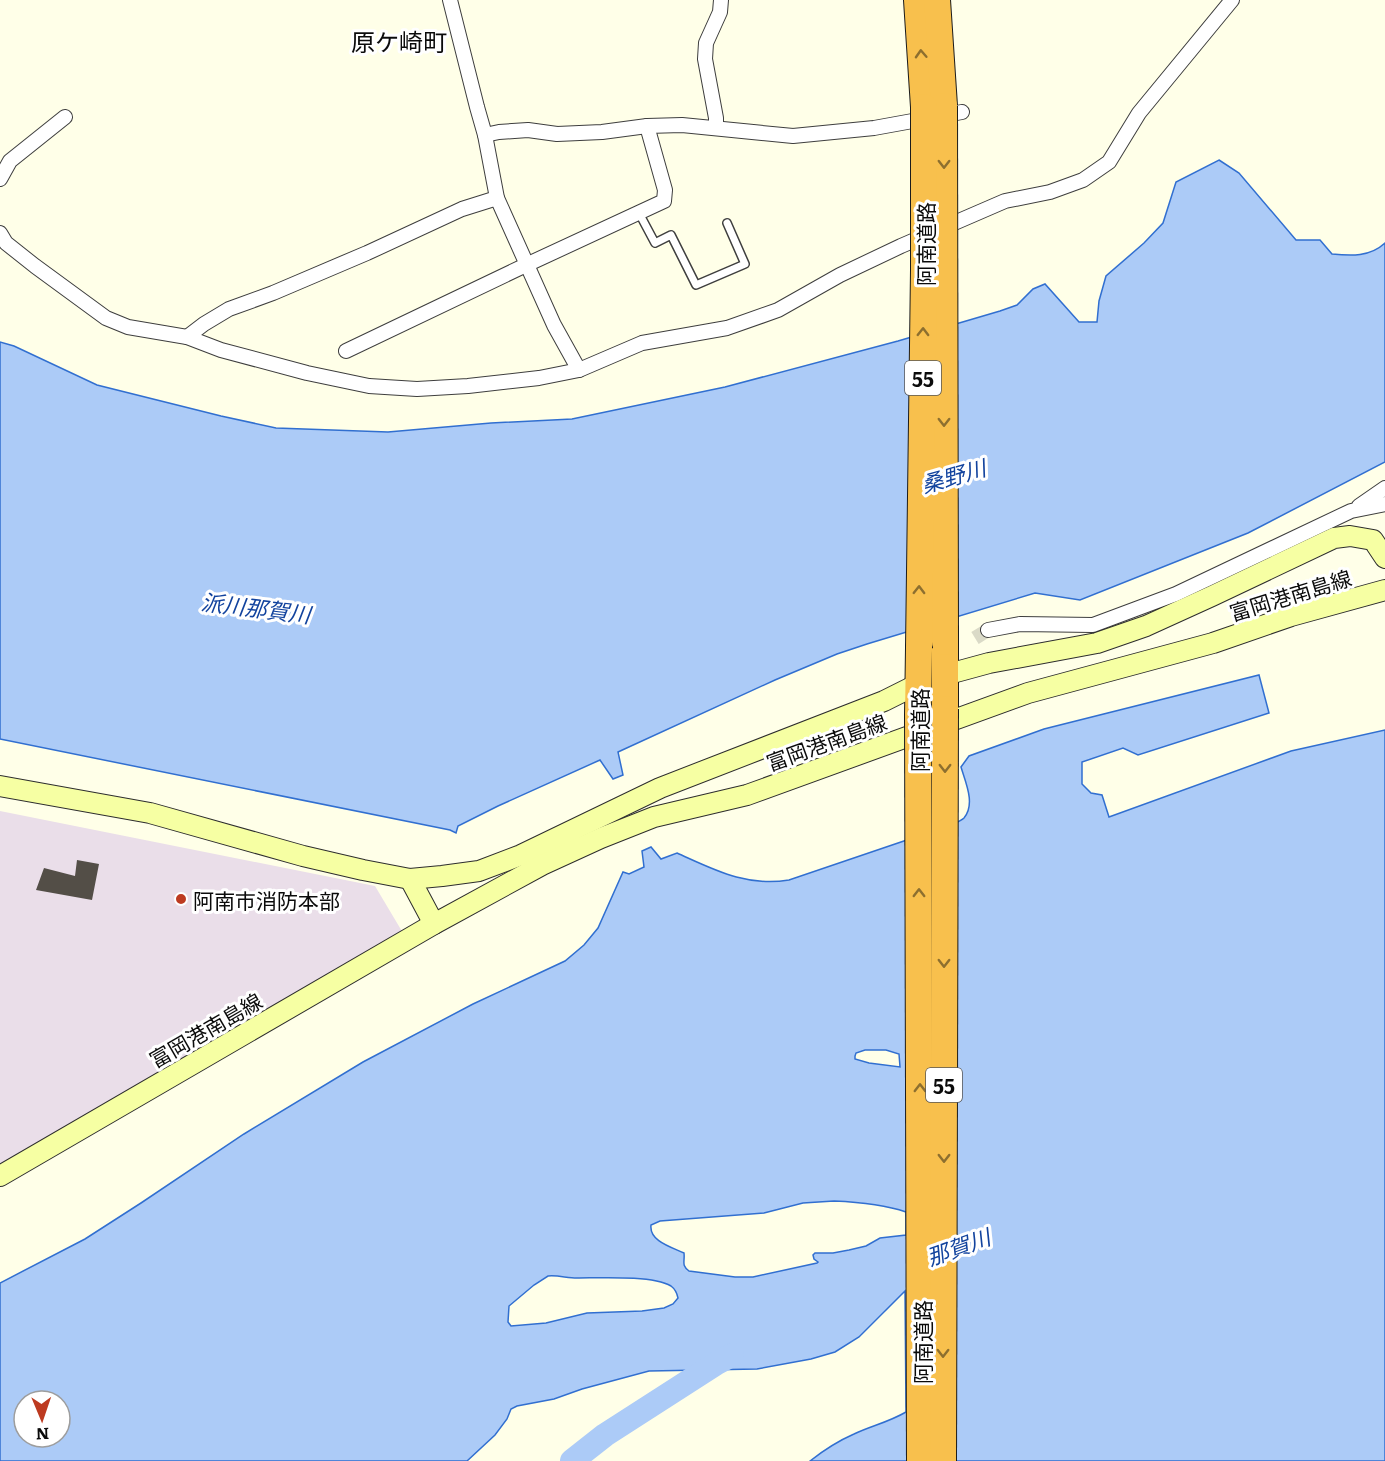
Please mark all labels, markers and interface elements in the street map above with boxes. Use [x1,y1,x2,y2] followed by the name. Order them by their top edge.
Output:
[351,23,447,58] district label: 原ケ崎町
[915,49,928,58] one-way arrow
[938,160,950,169] one-way arrow
[909,202,940,286] street label: 阿南道路
[917,327,930,336] one-way arrow
[905,361,941,395] road number: 55
[938,418,951,427] one-way arrow
[917,449,991,500] water label: 桑野川
[1225,561,1355,627] street label: 富岡港南島線
[199,584,315,630] water label: 派川那賀川
[913,585,926,594] one-way arrow
[903,688,934,772] street label: 阿南道路
[761,705,891,777] street label: 富岡港南島線
[938,763,951,772] one-way arrow
[193,884,340,915] place label: 阿南市消防本部
[913,888,925,897] one-way arrow
[174,892,188,906] marker: 阿南市消防本部
[938,958,950,967] one-way arrow
[143,984,267,1074] street label: 富岡港南島線
[926,1068,962,1102] road number: 55
[914,1083,926,1092] one-way arrow
[938,1153,950,1162] one-way arrow
[921,1219,997,1273] water label: 那賀川
[906,1300,937,1384] street label: 阿南道路
[937,1348,949,1357] one-way arrow
[12,1389,72,1449] north arrow
[35,1423,50,1447] text: N

